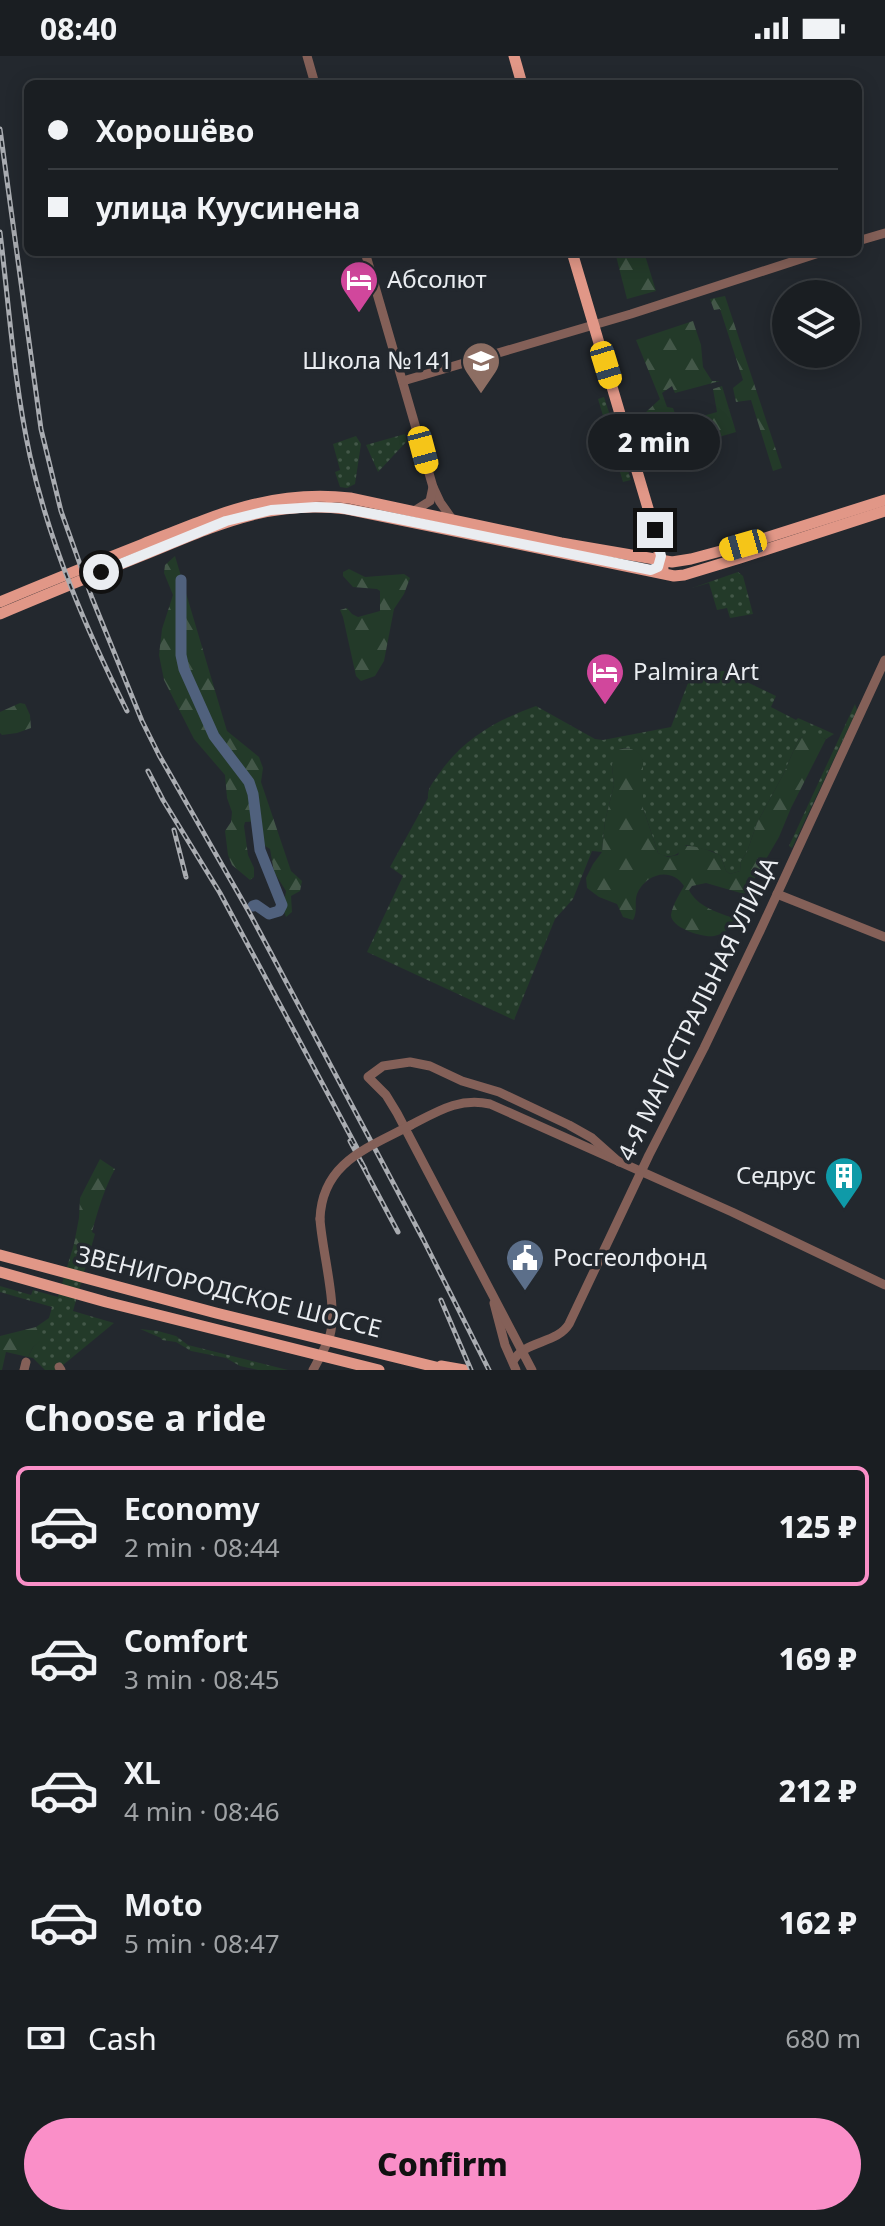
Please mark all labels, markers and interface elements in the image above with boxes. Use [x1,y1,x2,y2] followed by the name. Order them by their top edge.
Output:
[40,8,117,49] text: 08:40
[96,110,254,151] text: Хорошёво
[96,187,360,228] text: улица Куусинена
[338,259,380,314] hotel icon: Абсолют
[387,262,487,295] place label: Абсолют
[772,280,860,368] map controls
[772,280,860,368] button: layers
[588,339,624,391] car
[460,340,502,395] school or university icon: Школа №141
[302,343,453,376] place label: Школа №141
[589,414,721,470] callout: 2 min
[405,424,441,476] car
[618,424,690,460] text: 2 min
[637,512,673,548] route end
[717,527,769,563] car
[83,554,119,590] route start
[584,651,626,706] hotel icon: Palmira Art
[633,654,759,687] place label: Palmira Art
[609,850,785,1166] street label: 4-Я МАГИСТРАЛЬНАЯ УЛИЦА
[823,1155,865,1210] building icon: Седрус
[736,1158,816,1191] place label: Седрус
[73,1237,385,1344] street label: ЗВЕНИГОРОДСКОЕ ШОССЕ
[504,1237,546,1292] public building icon: Росгеолфонд
[553,1240,707,1273] place label: Росгеолфонд
[24,1393,266,1442] text: Choose a ride
[124,1488,260,1529] text: Economy
[28,1490,100,1562] icon: car
[779,1506,857,1547] text: 125 ₽
[124,1529,280,1565] text: 2 min · 08:44
[124,1620,248,1661] text: Comfort
[28,1622,100,1694] icon: car
[779,1638,857,1679] text: 169 ₽
[124,1661,280,1697] text: 3 min · 08:45
[124,1752,161,1793] text: XL
[28,1754,100,1826] icon: car
[779,1770,857,1811] text: 212 ₽
[124,1793,280,1829] text: 4 min · 08:46
[124,1884,203,1925] text: Moto
[28,1886,100,1958] icon: car
[779,1902,857,1943] text: 162 ₽
[124,1925,280,1961] text: 5 min · 08:47
[24,2016,68,2060] icon: cash
[88,2018,157,2059] text: Cash
[785,2020,861,2056] text: 680 m
[24,2118,861,2210] button: Confirm

